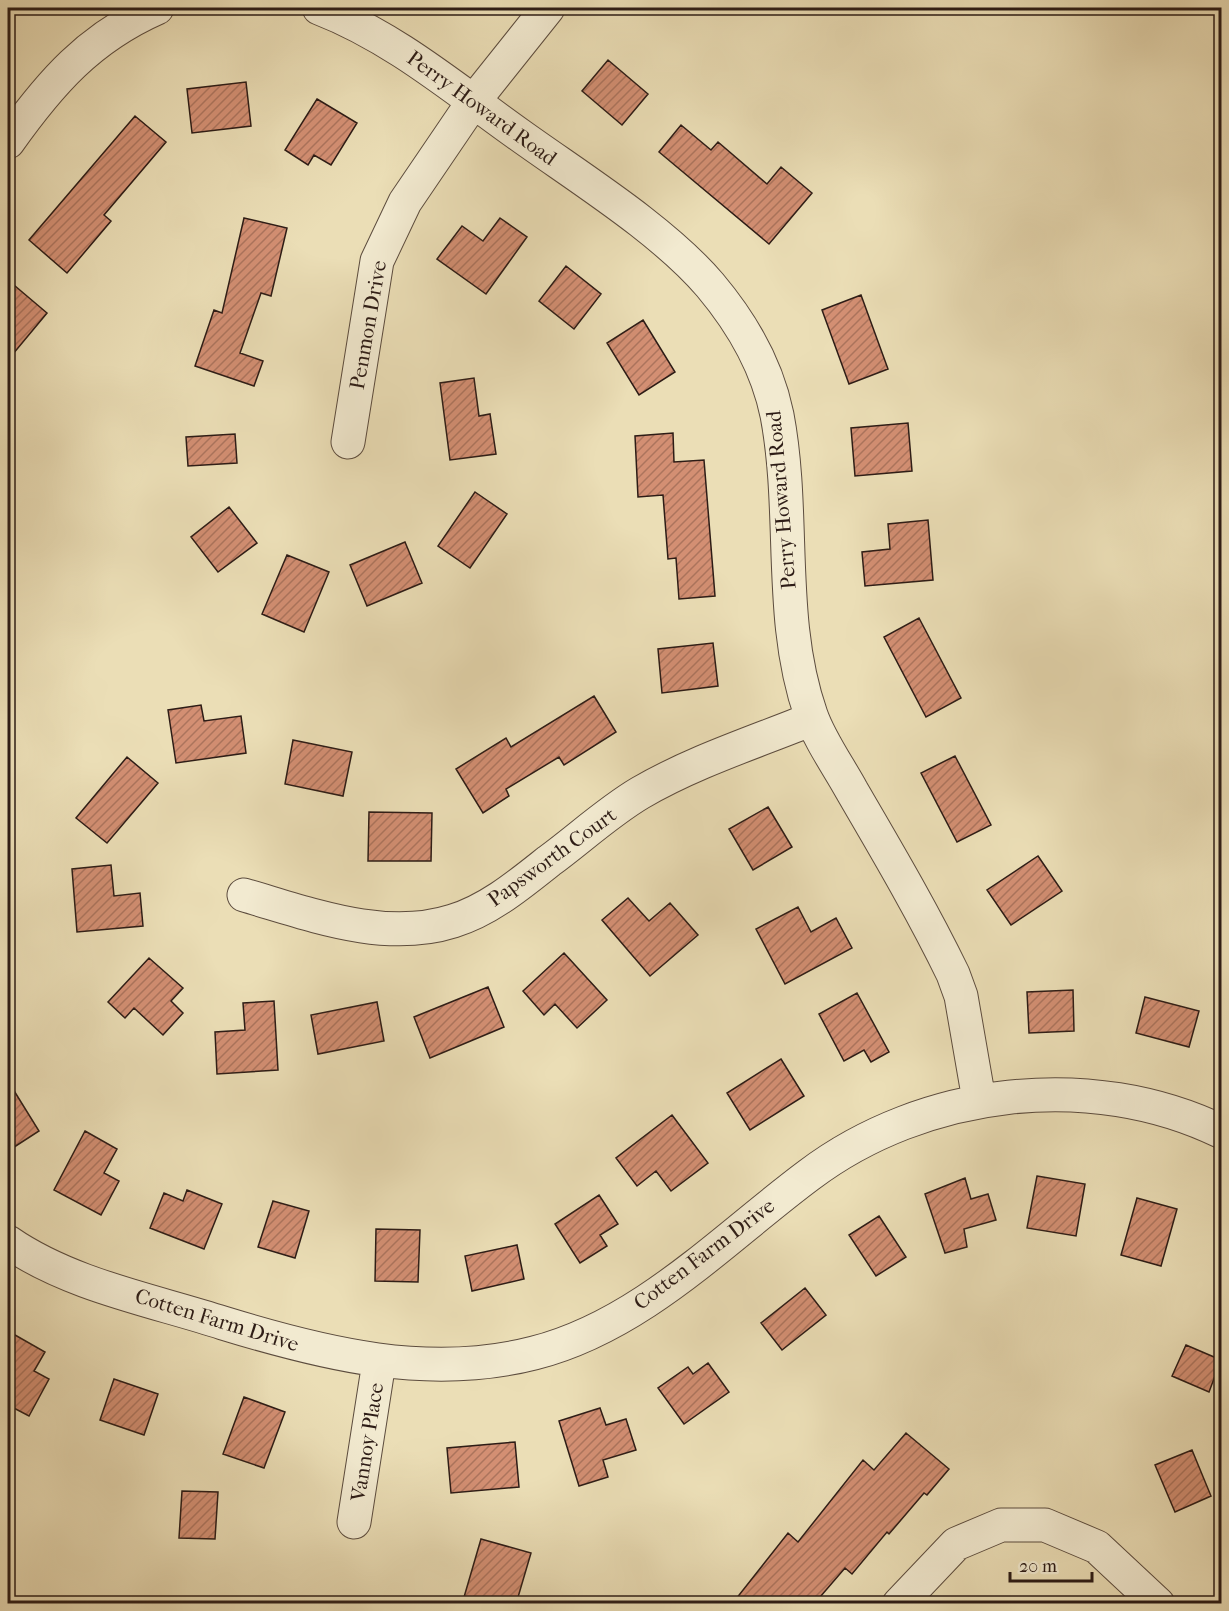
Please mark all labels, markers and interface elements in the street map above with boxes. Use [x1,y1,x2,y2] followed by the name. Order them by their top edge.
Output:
[402,46,562,171] street label: Perry Howard Road
[345,259,391,391] street label: Penmon Drive
[761,409,801,590] street label: Perry Howard Road
[483,802,621,912] street label: Papsworth Court
[629,1193,779,1315] street label: Cotten Farm Drive
[132,1284,302,1356] street label: Cotten Farm Drive
[346,1381,388,1504] street label: Vannoy Place
[1010,1545,1092,1583] scale bar
[1019,1556,1057,1577] text: 20 m

